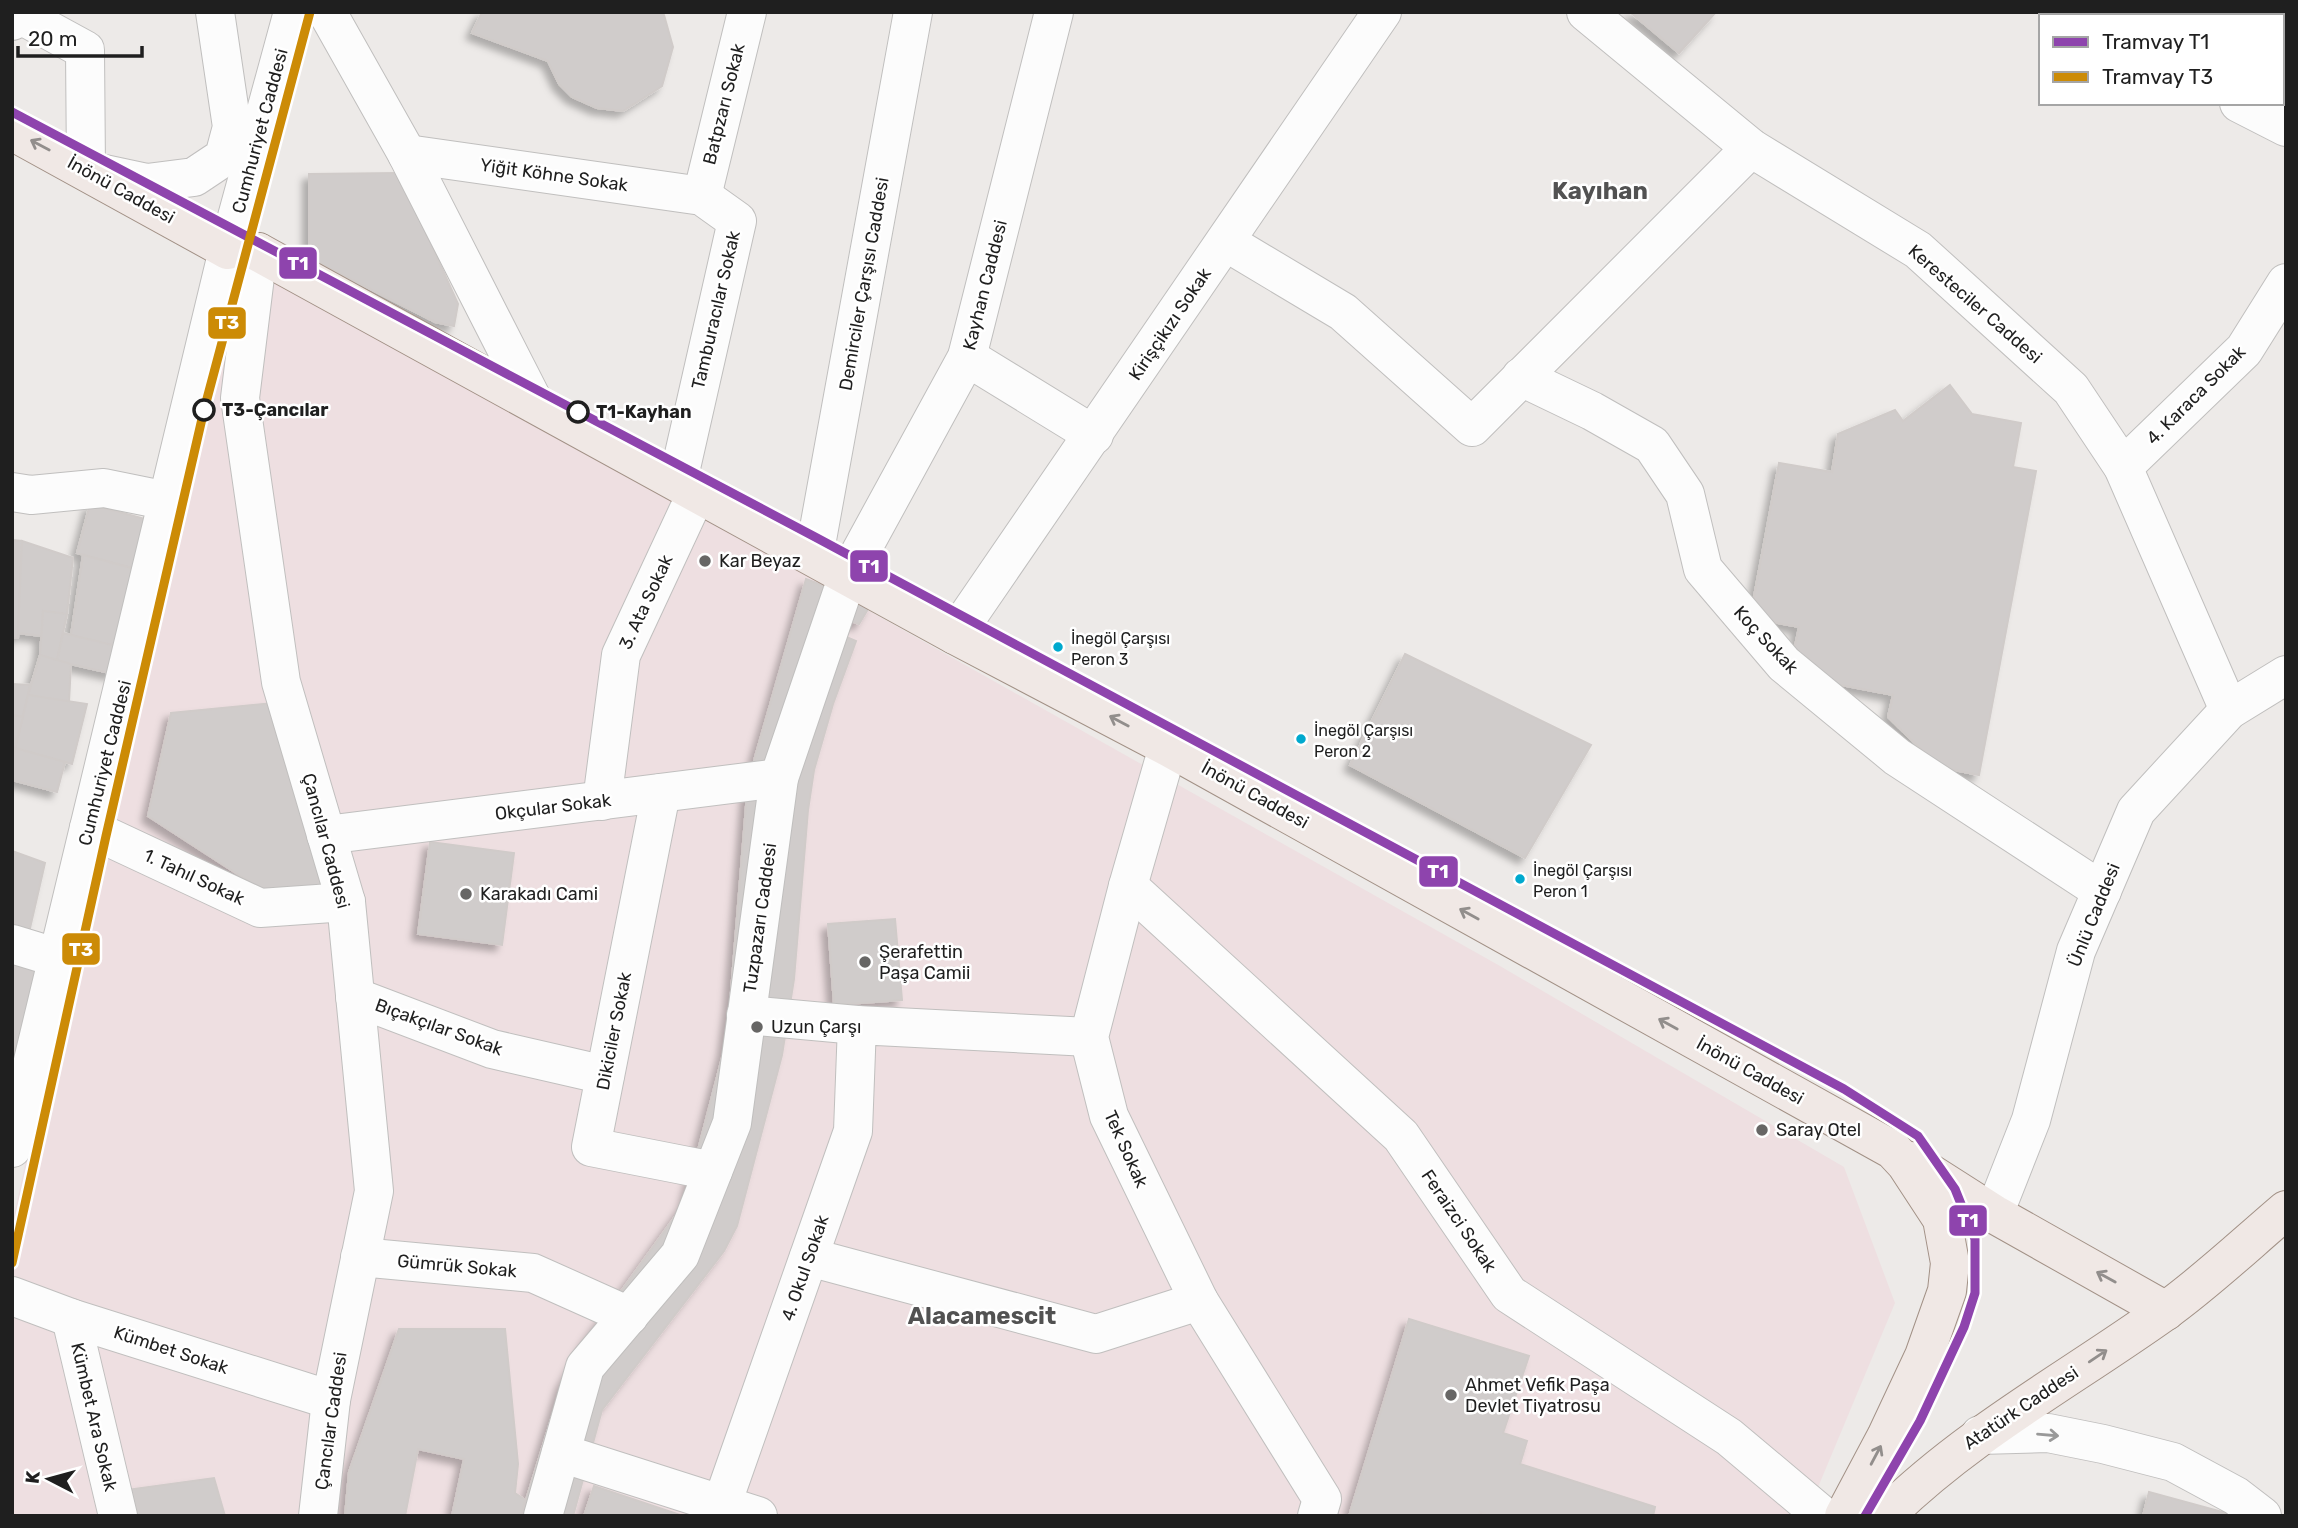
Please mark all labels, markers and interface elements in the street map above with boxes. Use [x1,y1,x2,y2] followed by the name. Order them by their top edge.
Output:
[18,14,142,58] scale bar
[2039,14,2284,105] legend
[28,26,77,51] text: 20 m
[2102,29,2209,54] text: Tramvay T1
[698,40,750,167] street label: Batpzarı Sokak
[227,46,293,216] street label: Cumhuriyet Caddesi
[2102,64,2213,89] text: Tramvay T3
[30,138,51,152] one-way arrow
[64,151,178,229] street label: İnönü Caddesi
[479,154,630,196] street label: Yiğit Köhne Sokak
[834,176,894,392] street label: Demirciler Çarşısı Caddesi
[1552,177,1648,205] district label: Kayıhan
[958,218,1012,352] street label: Kayhan Caddesi
[687,228,745,391] street label: Tamburacılar Sokak
[1904,240,2046,368] street label: Keresteciler Caddesi
[278,246,318,280] line badge: T1
[287,252,309,275] text: T1
[1124,263,1216,385] street label: Kirişçikızı Sokak
[207,306,247,340] line badge: T3
[215,311,239,334] text: T3
[2142,340,2251,449] street label: 4. Karaca Sokak
[193,399,215,421] marker: T3-Çancılar
[222,399,328,421] place label: T3-Çancılar
[567,401,589,423] marker: T1-Kayhan
[596,401,691,423] place label: T1-Kayhan
[849,549,889,583] line badge: T1
[614,550,678,653] street label: 3. Ata Sokak
[719,550,801,572] place label: Kar Beyaz
[697,553,713,569] marker: Kar Beyaz
[858,555,880,578] text: T1
[1729,601,1803,679] street label: Koç Sokak
[1071,629,1170,669] place label: İnegöl Çarşısı Peron 3
[1051,640,1065,654] marker: İnegöl Çarşısı Peron 3
[74,678,136,848] street label: Cumhuriyet Caddesi
[1110,714,1130,728] one-way arrow
[1314,721,1413,761] place label: İnegöl Çarşısı Peron 2
[1294,732,1308,746] marker: İnegöl Çarşısı Peron 2
[1198,756,1312,834] street label: İnönü Caddesi
[297,771,355,911] street label: Çancılar Caddesi
[494,789,613,825] street label: Okçular Sokak
[739,842,781,994] street label: Tuzpazarı Caddesi
[140,844,249,910] street label: 1. Tahıl Sokak
[1418,855,1459,888] line badge: T1
[1427,860,1449,883] text: T1
[2063,860,2125,970] street label: Ünlü Caddesi
[1533,861,1632,901] place label: İnegöl Çarşısı Peron 1
[1513,872,1527,886] marker: İnegöl Çarşısı Peron 1
[480,883,598,905] place label: Karakadı Cami
[458,886,474,902] marker: Karakadı Cami
[1459,907,1479,921] one-way arrow
[61,932,101,966] line badge: T3
[69,938,93,961] text: T3
[879,941,970,984] place label: Şerafettin Paşa Camii
[857,954,873,970] marker: Şerafettin Paşa Camii
[592,969,636,1092] street label: Dikiciler Sokak
[372,994,507,1061] street label: Bıçakçılar Sokak
[771,1016,861,1038] place label: Uzun Çarşı
[1658,1017,1678,1031] one-way arrow
[749,1019,765,1035] marker: Uzun Çarşı
[1693,1032,1807,1110] street label: İnönü Caddesi
[1099,1107,1153,1192] street label: Tek Sokak
[1776,1119,1861,1141] place label: Saray Otel
[1754,1122,1770,1138] marker: Saray Otel
[1417,1166,1502,1277] street label: Feraizci Sokak
[1948,1204,1988,1237] line badge: T1
[1957,1209,1979,1232] text: T1
[777,1211,834,1324] street label: 4. Okul Sokak
[396,1250,519,1282] street label: Gümrük Sokak
[2097,1270,2117,1284] one-way arrow
[908,1302,1056,1330] district label: Alacamescit
[111,1321,232,1379] street label: Kümbet Sokak
[66,1341,122,1494] street label: Kümbet Ara Sokak
[2088,1349,2107,1364] one-way arrow
[310,1351,352,1491] street label: Çancılar Caddesi
[1959,1362,2083,1454] street label: Atatürk Caddesi
[1465,1374,1610,1417] place label: Ahmet Vefik Paşa Devlet Tiyatrosu
[1443,1387,1459,1403] marker: Ahmet Vefik Paşa Devlet Tiyatrosu
[2036,1429,2059,1442] one-way arrow
[14,1444,84,1514] north arrow
[1870,1446,1884,1466] one-way arrow
[20,1469,45,1485] text: K

